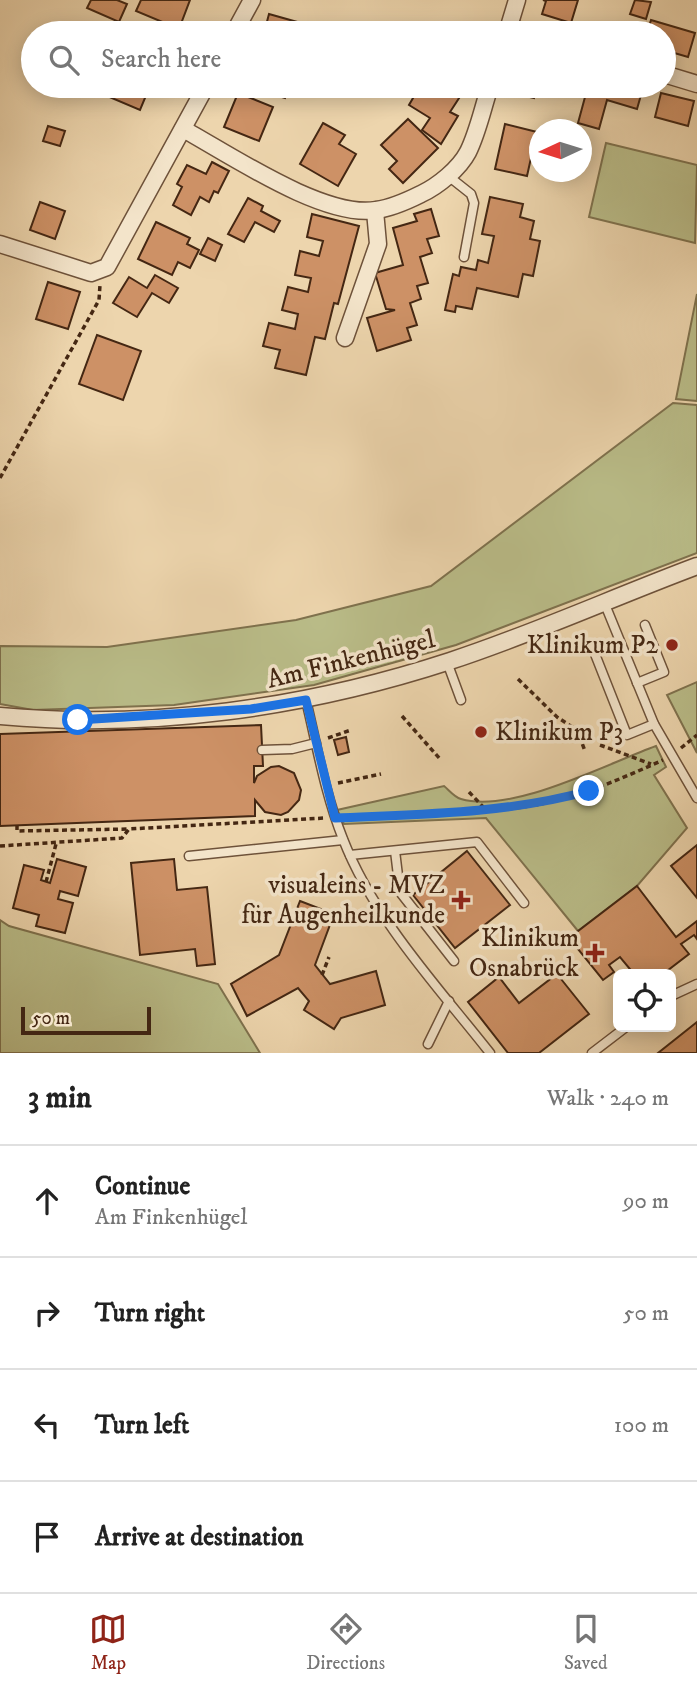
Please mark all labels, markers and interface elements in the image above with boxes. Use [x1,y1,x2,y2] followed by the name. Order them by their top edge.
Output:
[21,21,676,98] search box
[45,41,83,79] icon: search
[101,43,221,76] text: Search here
[529,119,592,182] north arrow
[263,623,439,697] street label: Am Finkenhügel
[527,629,658,662] place label: Klinikum P2
[664,637,680,653] marker: Klinikum P2
[62,704,93,735] route start
[495,716,623,749] place label: Klinikum P3
[473,724,489,740] marker: Klinikum P3
[573,775,604,806] route end
[241,869,445,932] place label: visualeins - MVZ für Augenheilkunde
[451,890,471,910] marker: visualeins - MVZ für Augenheilkunde
[469,922,579,985] place label: Klinikum Osnabrück
[585,943,605,963] marker: Klinikum Osnabrück
[613,969,676,1032] map controls
[613,969,676,1032] button: locate
[21,1004,150,1036] scale bar
[32,1007,70,1030] text: 50 m
[28,1080,92,1117] text: 3 min
[547,1084,669,1113] text: Walk · 240 m
[95,1170,190,1203] text: Continue
[28,1182,66,1220] icon: ahead
[623,1187,669,1216] text: 90 m
[95,1203,247,1232] text: Am Finkenhügel
[28,1294,66,1332] icon: right
[95,1297,205,1330] text: Turn right
[623,1299,669,1328] text: 50 m
[28,1406,66,1444] icon: left
[95,1409,189,1442] text: Turn left
[614,1411,669,1440] text: 100 m
[28,1518,66,1556] icon: arrive
[95,1521,304,1554] text: Arrive at destination
[89,1610,127,1675] tab: Map
[306,1610,385,1675] tab: Directions
[564,1610,608,1675] tab: Saved

